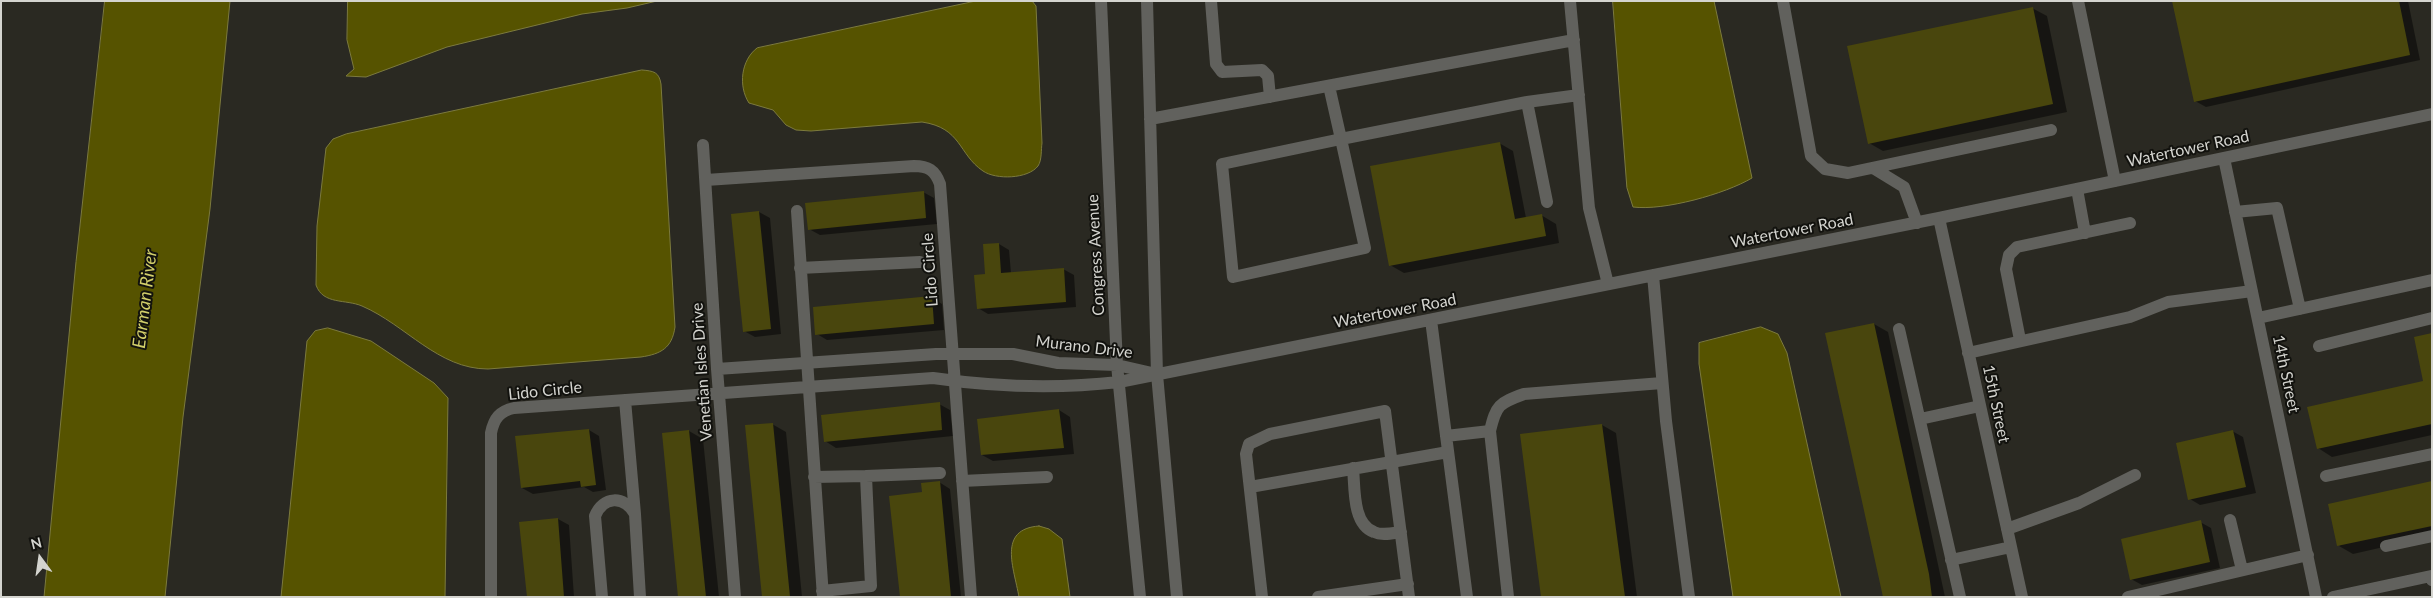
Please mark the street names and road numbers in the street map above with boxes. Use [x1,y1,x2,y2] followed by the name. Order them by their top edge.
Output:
[2125,127,2251,171] street label: Watertower Road
[1083,194,1109,316] street label: Congress Avenue
[1729,210,1855,252] street label: Watertower Road
[918,232,942,308] street label: Lido Circle
[1332,290,1458,332] street label: Watertower Road
[688,302,716,442] street label: Venetian Isles Drive
[1034,332,1134,362] street label: Murano Drive
[2268,333,2304,415] street label: 14th Street
[1978,363,2014,445] street label: 15th Street
[507,378,583,404] street label: Lido Circle

